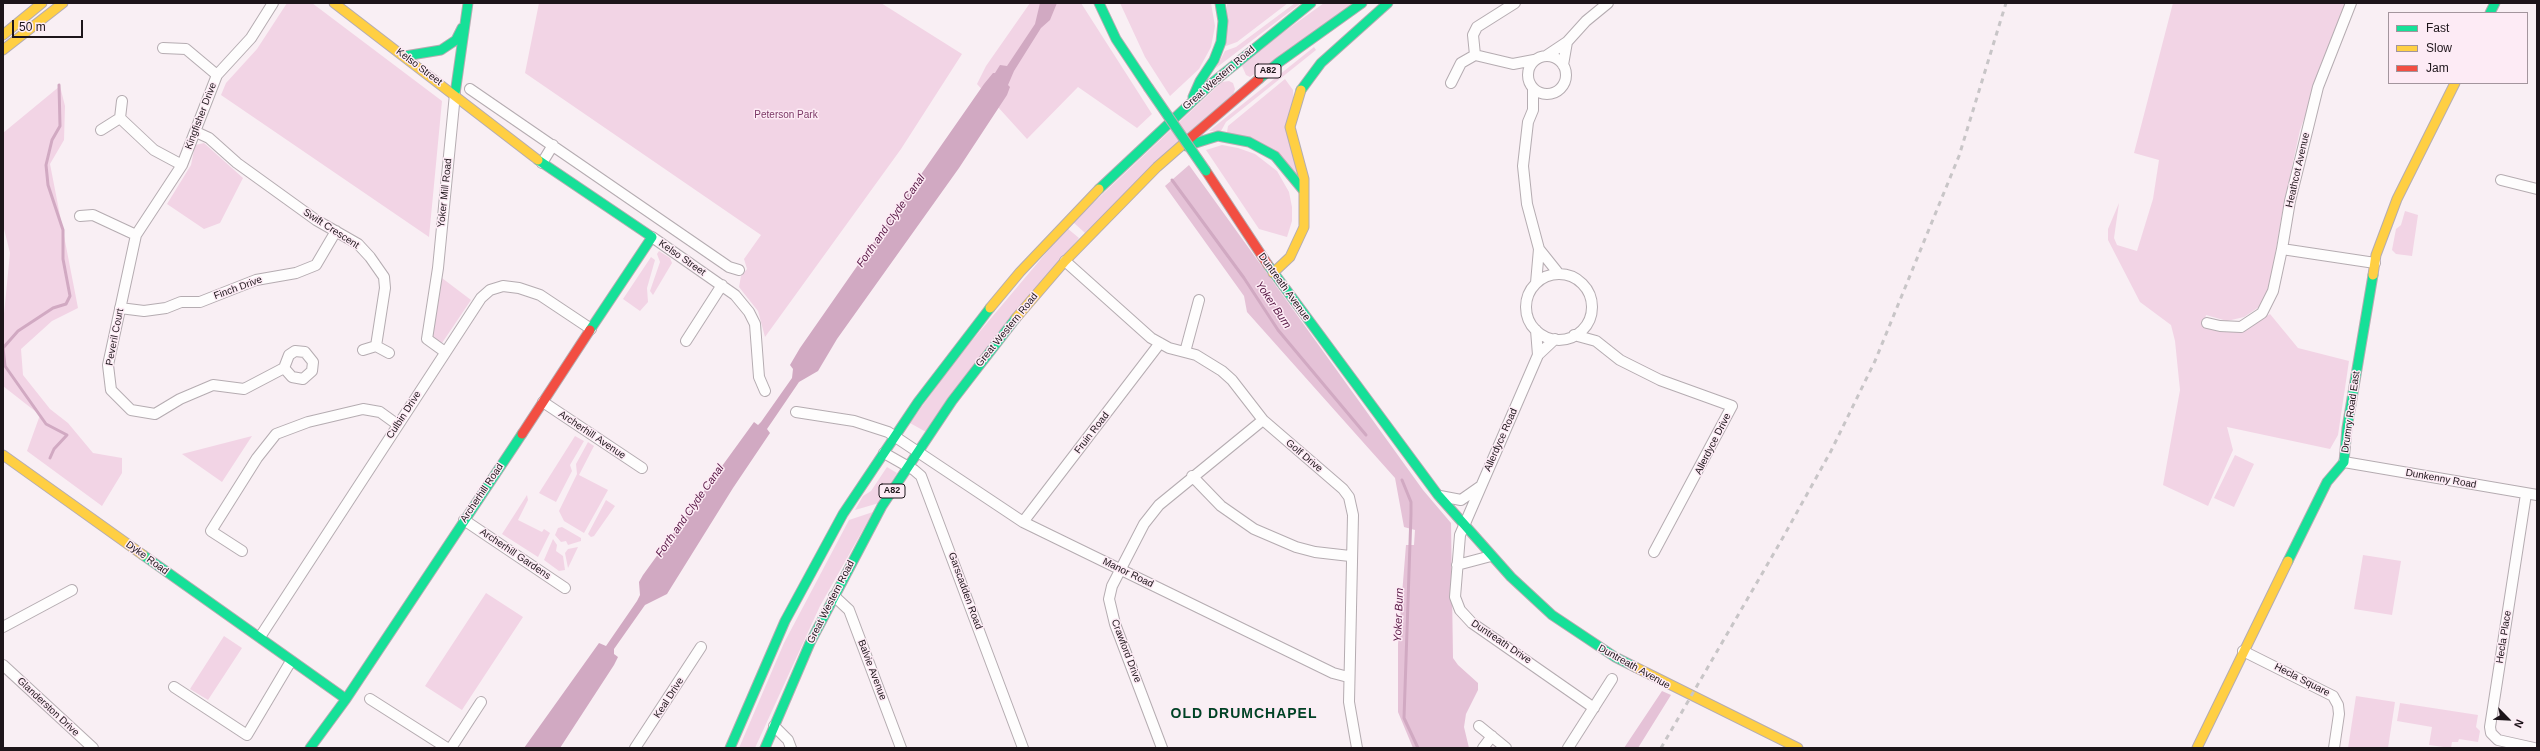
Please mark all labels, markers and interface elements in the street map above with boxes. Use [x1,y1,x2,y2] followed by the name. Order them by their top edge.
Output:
[14,12,85,38] scale bar
[2388,12,2528,84] legend
[19,20,46,34] text: 50 m
[2426,21,2449,35] text: Fast
[2426,41,2452,55] text: Slow
[1181,43,1257,113] street label: Great Western Road
[394,46,444,88] street label: Kelso Street
[2426,61,2449,75] text: Jam
[1255,64,1281,78] road number: A82
[183,81,219,151] street label: Kingfisher Drive
[754,109,818,121] park label: Peterson Park
[2284,131,2312,209] street label: Heathcot Avenue
[435,158,455,228] street label: Yoker Mill Road
[854,172,928,270] water label: Forth and Clyde Canal
[301,206,361,252] street label: Swift Crescent
[656,237,708,279] street label: Kelso Street
[1256,251,1312,323] street label: Duntreath Avenue
[212,274,264,302] street label: Finch Drive
[1252,279,1294,331] water label: Yoker Burn
[974,291,1040,369] street label: Great Western Road
[104,307,126,367] street label: Peveril Court
[2339,370,2363,454] street label: Drumry Road East
[384,389,424,441] street label: Culbin Drive
[1482,407,1520,473] street label: Allerdyce Road
[556,408,628,462] street label: Archerhill Avenue
[1072,410,1112,456] street label: Fruin Road
[1692,411,1734,477] street label: Allerdyce Drive
[1283,437,1325,475] street label: Golf Drive
[458,461,506,525] street label: Archerhill Road
[653,462,727,560] water label: Forth and Clyde Canal
[2405,467,2477,491] street label: Dunkenny Road
[879,484,905,498] road number: A82
[477,526,553,582] street label: Archerhill Gardens
[123,539,171,577] street label: Dyke Road
[945,551,985,631] street label: Garscadden Road
[1101,556,1155,590] street label: Manor Road
[805,559,857,645] street label: Great Western Road
[1391,588,1407,642] water label: Yoker Burn
[2494,610,2514,664] street label: Hecla Place
[1469,617,1533,667] street label: Duntreath Drive
[1108,618,1144,684] street label: Crawford Drive
[855,638,889,702] street label: Balvie Avenue
[1596,642,1672,692] street label: Duntreath Avenue
[2272,661,2332,699] street label: Hecla Square
[14,675,82,739] street label: Glanderston Drive
[651,675,687,721] street label: Keal Drive
[2488,699,2528,739] north arrow
[1171,706,1317,722] district label: OLD DRUMCHAPEL
[2512,718,2526,730] text: N

